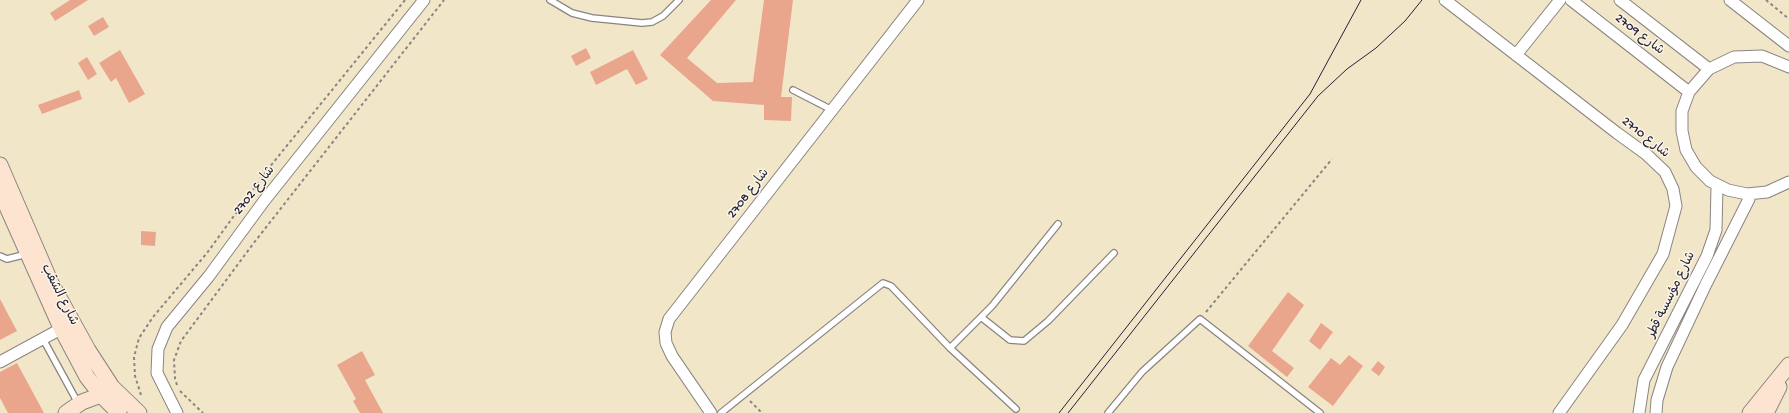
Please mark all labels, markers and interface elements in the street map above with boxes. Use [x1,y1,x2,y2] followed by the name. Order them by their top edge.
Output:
[1611,11,1667,59] street label: شارع 2709
[1618,114,1672,162] street label: شارع 2710
[231,163,279,219] street label: شارع 2702
[725,166,773,222] street label: شارع 2708
[1644,249,1700,341] street label: شارع مؤسسة قطر
[37,262,81,328] street label: شارع الشقب

